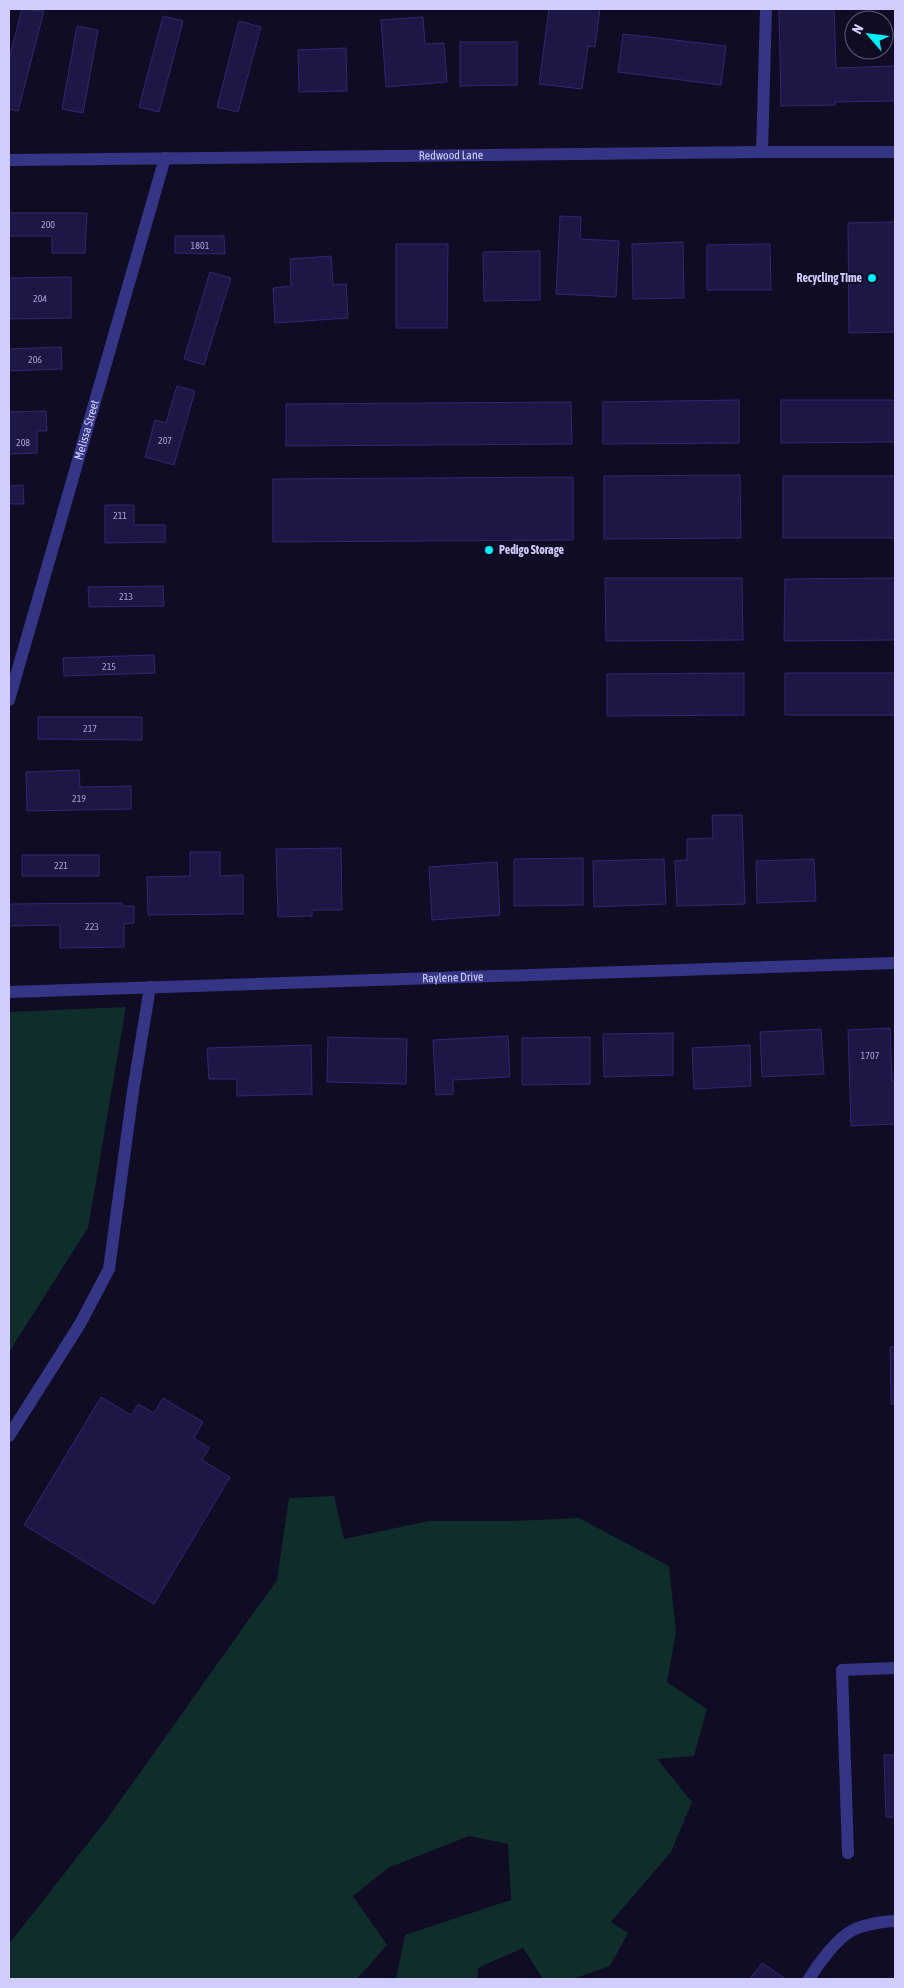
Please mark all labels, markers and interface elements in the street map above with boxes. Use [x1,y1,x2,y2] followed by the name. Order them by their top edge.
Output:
[844,10,894,60] north arrow
[849,21,867,36] text: N
[419,148,483,163] street label: Redwood Lane
[41,219,55,230] house number: 200
[191,240,210,251] house number: 1801
[796,271,863,285] place label: Recycling Time
[866,272,878,284] marker: Recycling Time
[33,293,47,304] house number: 204
[28,354,42,365] house number: 206
[71,398,102,461] street label: Melissa Street
[158,435,172,446] house number: 207
[16,437,30,448] house number: 208
[113,510,127,521] house number: 211
[499,543,565,557] place label: Pedigo Storage
[483,544,495,556] marker: Pedigo Storage
[119,591,133,602] house number: 213
[102,661,116,672] house number: 215
[83,723,97,734] house number: 217
[72,793,86,804] house number: 219
[54,860,68,871] house number: 221
[85,921,99,932] house number: 223
[422,969,484,985] street label: Raylene Drive
[861,1050,880,1061] house number: 1707

